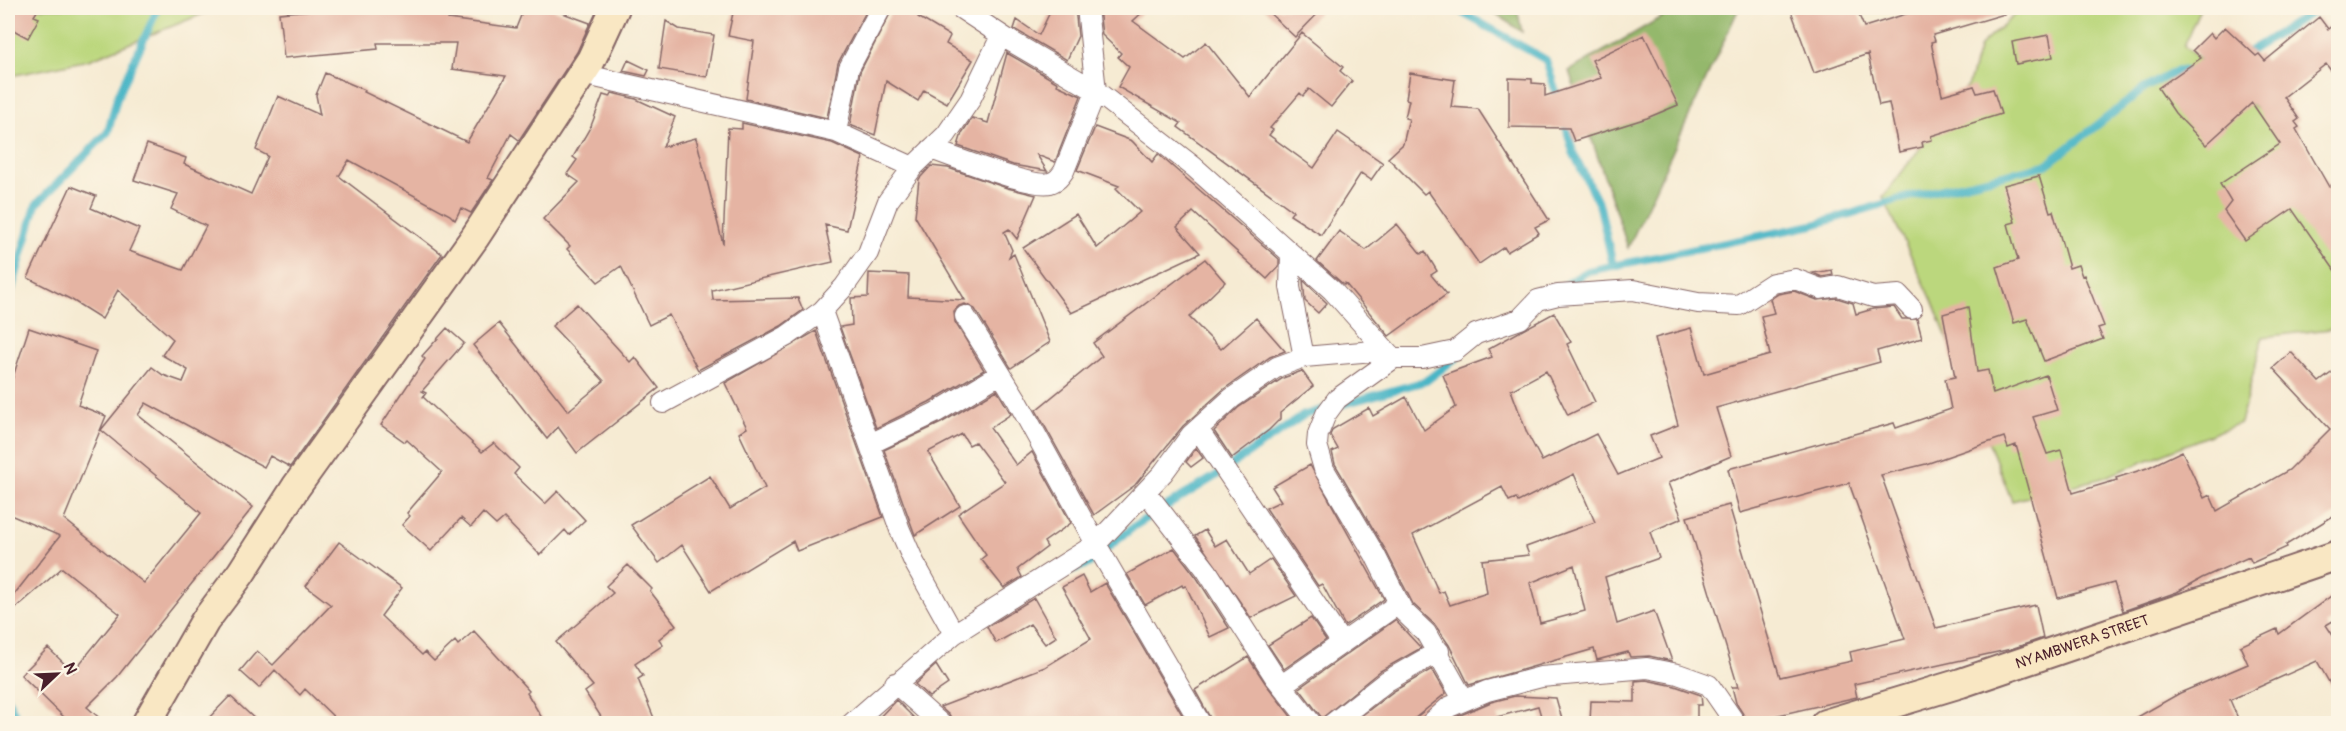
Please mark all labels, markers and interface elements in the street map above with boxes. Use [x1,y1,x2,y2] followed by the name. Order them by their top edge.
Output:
[2013,611,2152,674] street label: NYAMBWERA STREET
[27,644,87,704] north arrow
[59,660,81,678] text: N

